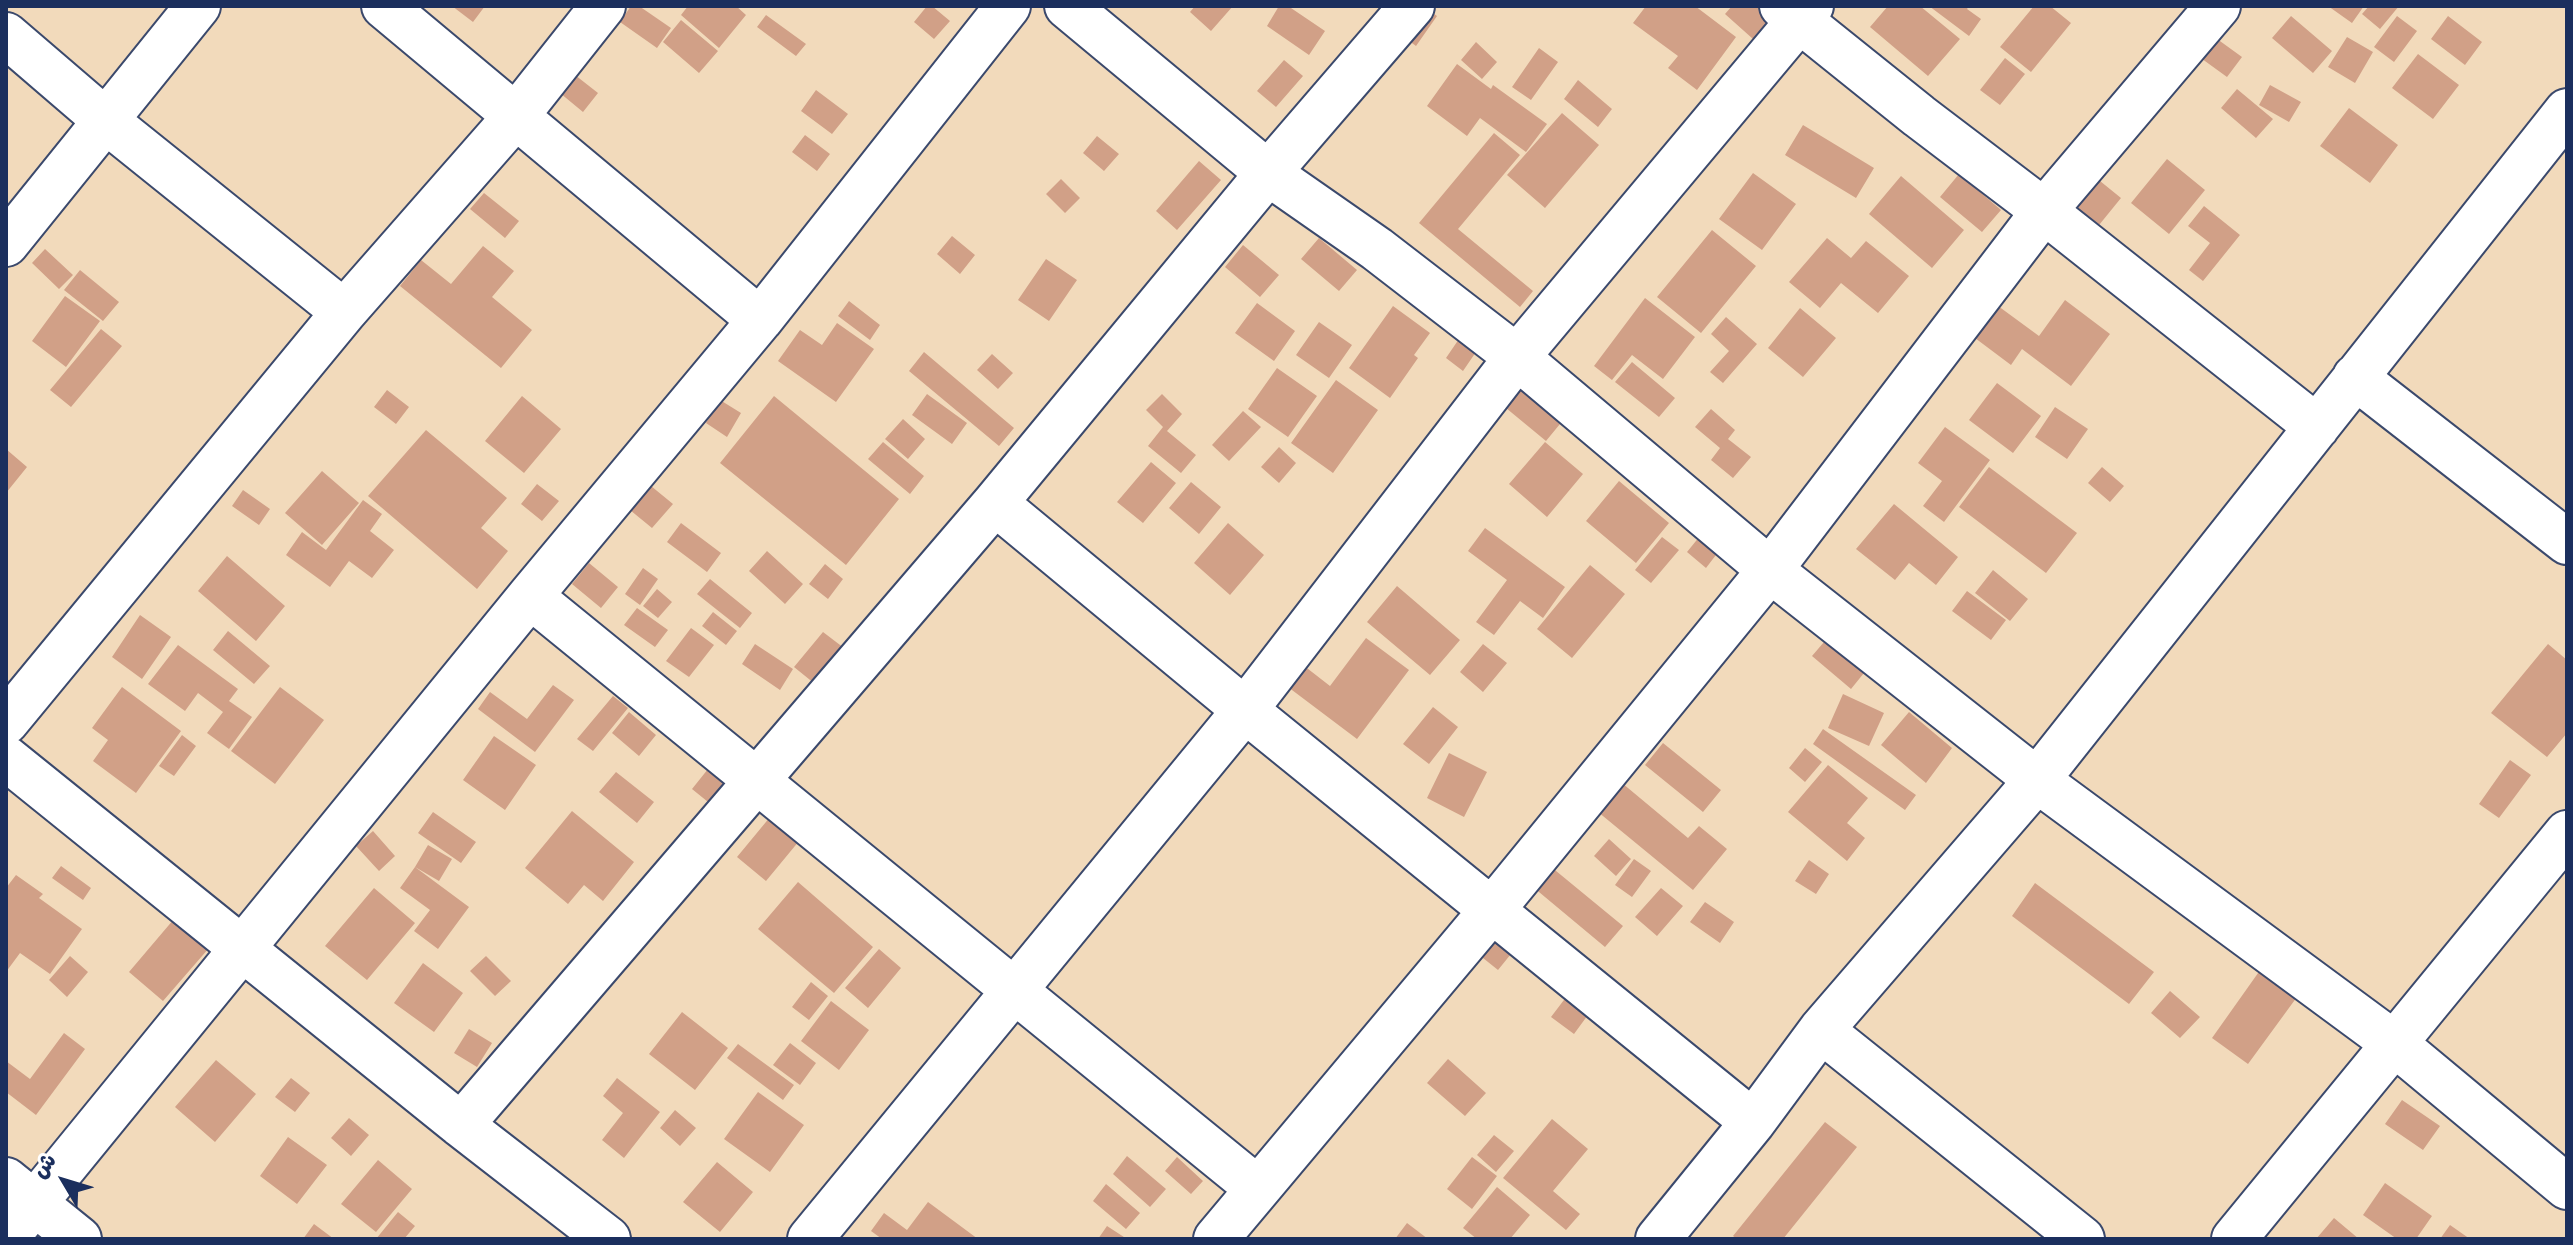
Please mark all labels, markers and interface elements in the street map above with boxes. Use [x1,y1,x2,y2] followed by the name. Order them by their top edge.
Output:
[24,1141,104,1221] north arrow
[27,1148,64,1184] text: ش

